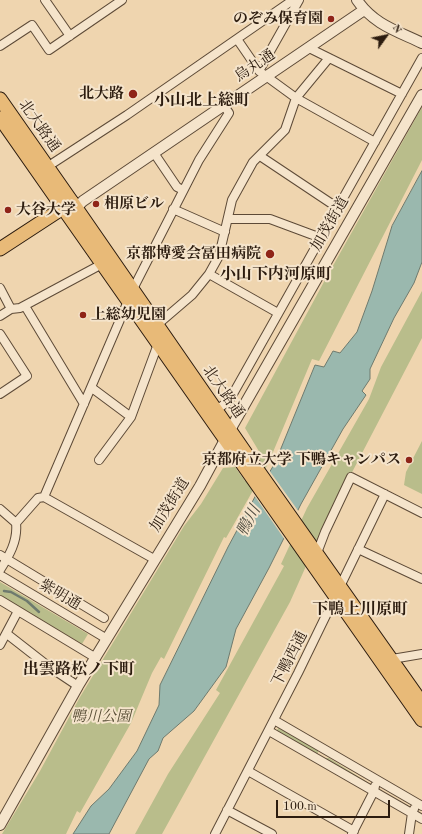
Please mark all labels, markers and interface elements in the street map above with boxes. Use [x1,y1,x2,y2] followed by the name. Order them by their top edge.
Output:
[233,10,323,28] place label: のぞみ保育園
[326,14,336,24] marker: のぞみ保育園
[366,16,406,56] north arrow
[390,23,403,36] text: N
[231,46,279,86] street label: 烏丸通
[79,85,124,103] place label: 北大路
[127,88,139,100] marker: 北大路
[154,91,250,111] district label: 小山北上総町
[14,96,64,156] street label: 北大路通
[307,194,353,254] street label: 加茂街道
[104,195,164,213] place label: 相原ビル
[91,199,101,209] marker: 相原ビル
[16,201,76,219] place label: 大谷大学
[3,205,13,215] marker: 大谷大学
[126,245,261,263] place label: 京都博愛会冨田病院
[264,248,276,260] marker: 京都博愛会冨田病院
[220,265,332,285] district label: 小山下内河原町
[91,306,166,324] place label: 上総幼児園
[78,310,88,320] marker: 上総幼児園
[198,362,248,422] street label: 北大路通
[202,451,401,469] place label: 京都府立大学 下鴨キャンパス
[404,455,414,465] marker: 京都府立大学 下鴨キャンパス
[146,475,194,535] street label: 加茂街道
[233,502,265,540] water label: 鴨川
[36,576,84,614] street label: 紫明通
[312,600,408,620] district label: 下鴨上川原町
[268,628,312,690] street label: 下鴨西通
[23,660,135,680] district label: 出雲路松ノ下町
[71,708,131,726] park label: 鴨川公園
[278,792,392,818] scale bar
[283,801,317,813] text: 100 m

